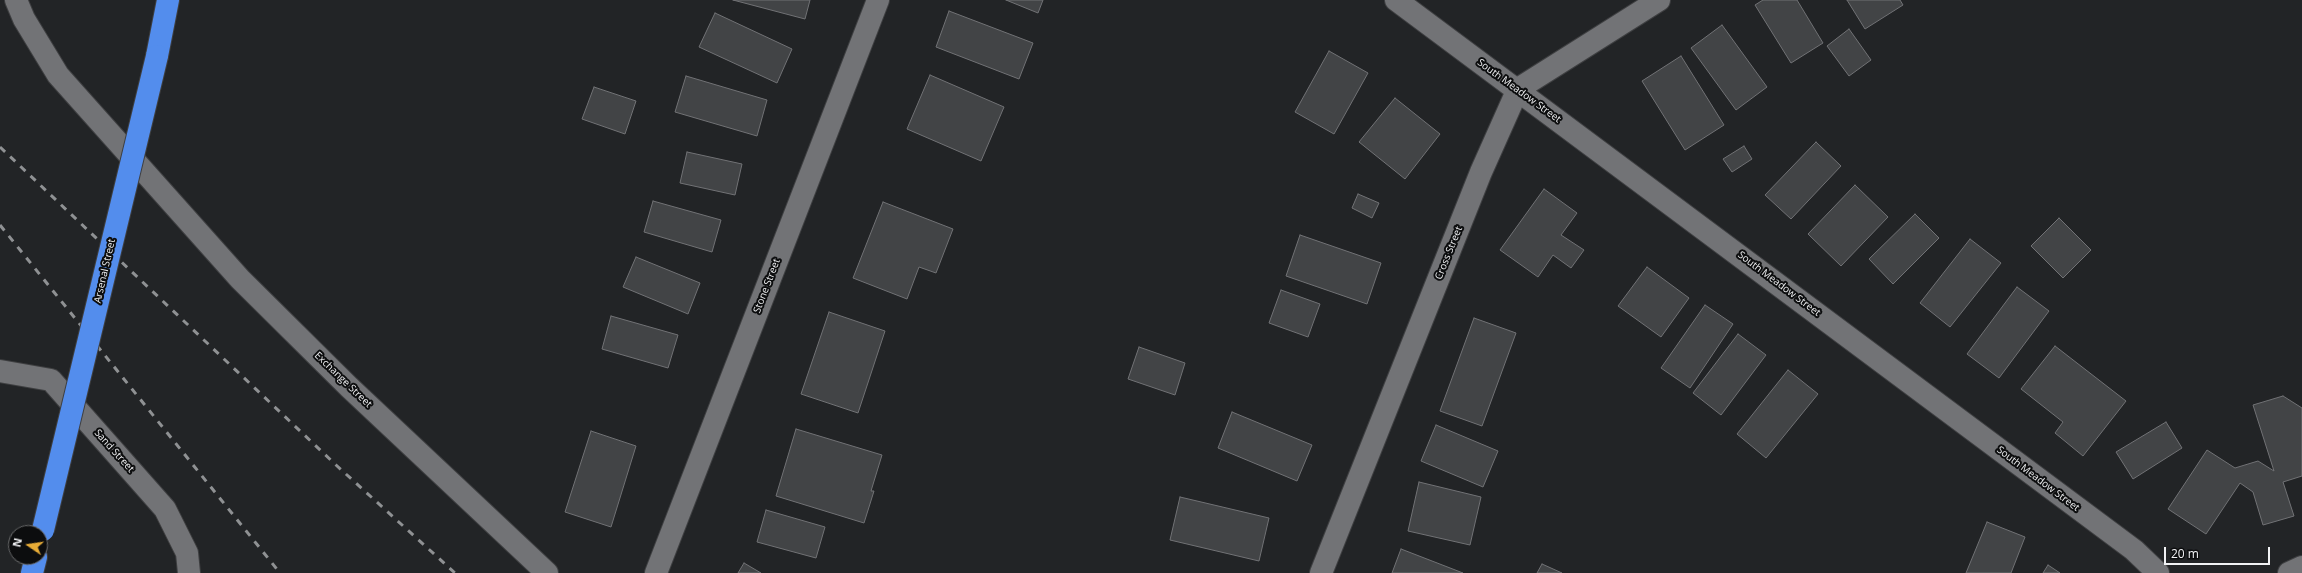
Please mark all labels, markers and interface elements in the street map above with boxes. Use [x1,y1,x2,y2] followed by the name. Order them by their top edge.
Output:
[1475,57,1563,125] street label: South Meadow Street
[1433,225,1465,281] street label: Cross Street
[92,238,118,304] street label: Arsenal Street
[1735,249,1823,319] street label: South Meadow Street
[751,257,783,315] street label: Stone Street
[312,350,374,410] street label: Exchange Street
[92,427,136,475] street label: Sand Street
[1994,444,2082,514] street label: South Meadow Street
[8,525,48,565] north arrow
[8,536,25,548] text: N
[2166,539,2272,565] scale bar
[2171,545,2199,562] text: 20 m

